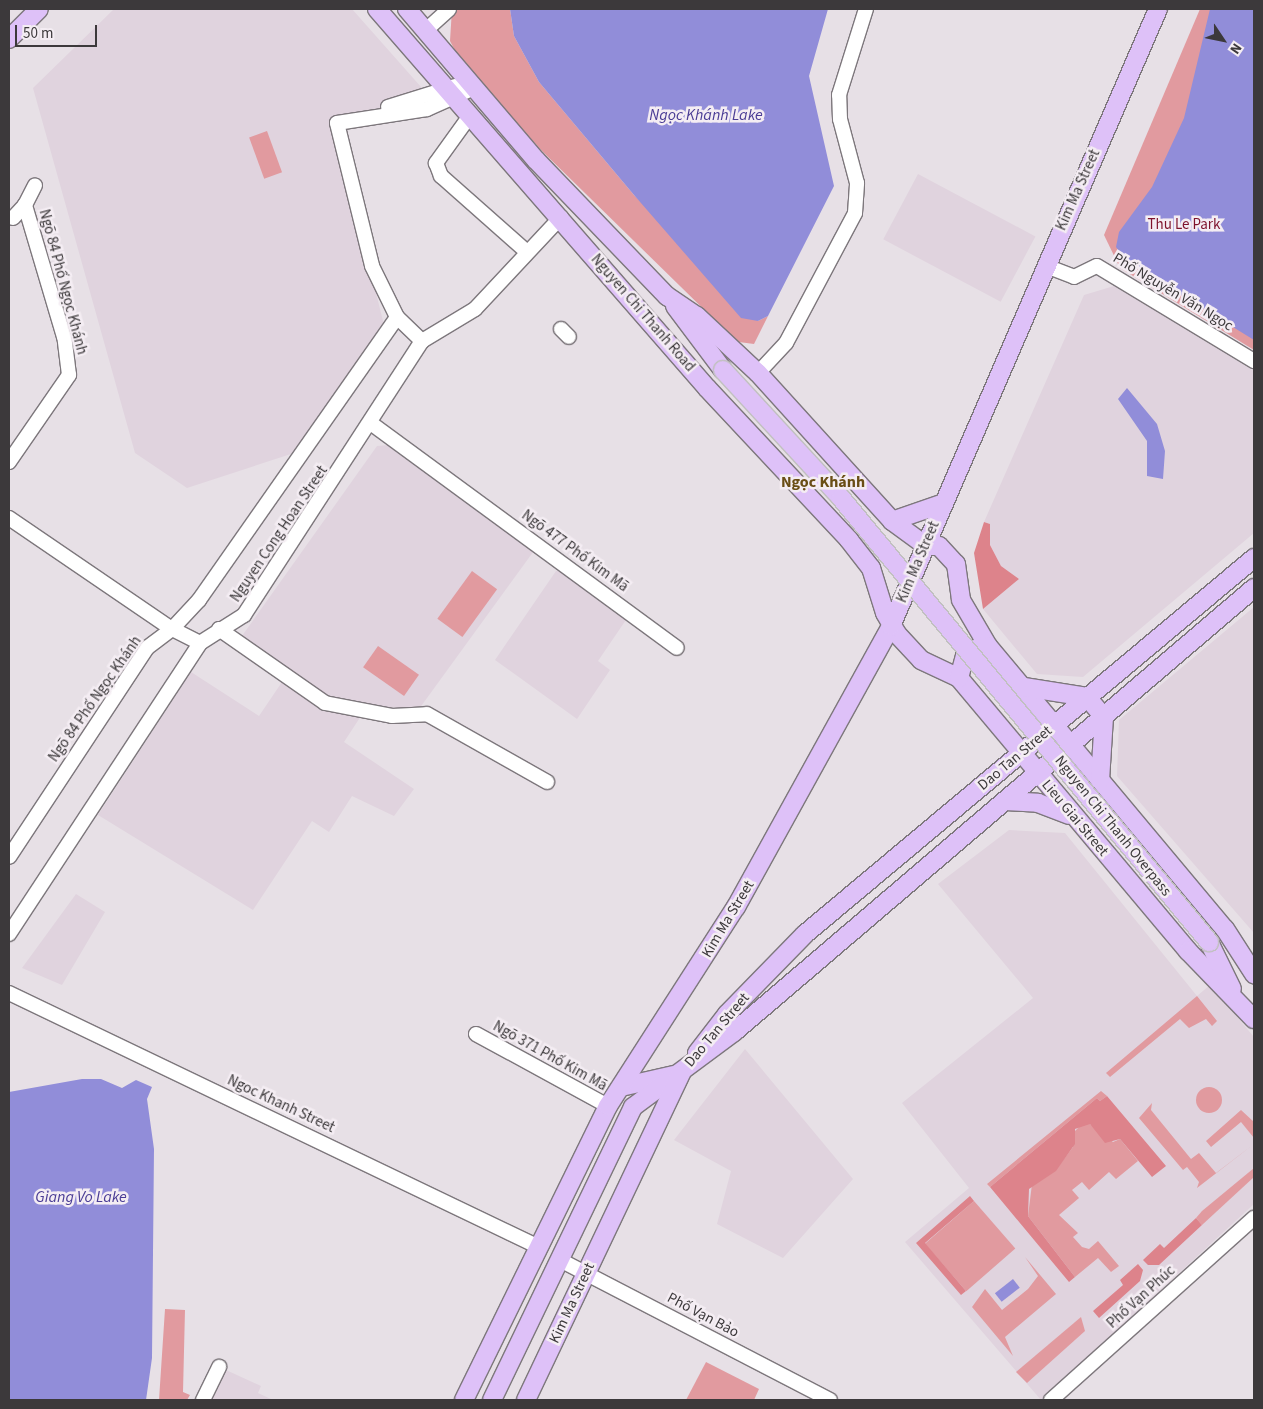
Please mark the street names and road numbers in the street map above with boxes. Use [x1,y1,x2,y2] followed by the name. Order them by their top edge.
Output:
[1052,147,1104,233] street label: Kim Ma Street
[35,207,91,357] street label: Ngõ 84 Phố Ngọc Khánh
[1110,249,1236,335] street label: Phố Nguyễn Văn Ngọc
[587,251,699,375] street label: Nguyen Chi Thanh Road
[227,462,331,606] street label: Nguyen Cong Hoan Street
[518,506,632,596] street label: Ngõ 477 Phố Kim Mã
[893,519,943,605] street label: Kim Ma Street
[45,633,145,765] street label: Ngõ 84 Phố Ngọc Khánh
[974,722,1056,794] street label: Dao Tan Street
[1051,752,1175,900] street label: Nguyen Chi Thanh Overpass
[1038,776,1112,860] street label: Lieu Giai Street
[698,877,758,961] street label: Kim Ma Street
[681,989,753,1071] street label: Dao Tan Street
[490,1017,610,1095] street label: Ngõ 371 Phố Kim Mã
[224,1071,338,1137] street label: Ngoc Khanh Street
[545,1260,599,1346] street label: Kim Ma Street
[1103,1262,1179,1332] street label: Phố Vạn Phúc
[664,1289,742,1341] street label: Phố Vạn Bảo

